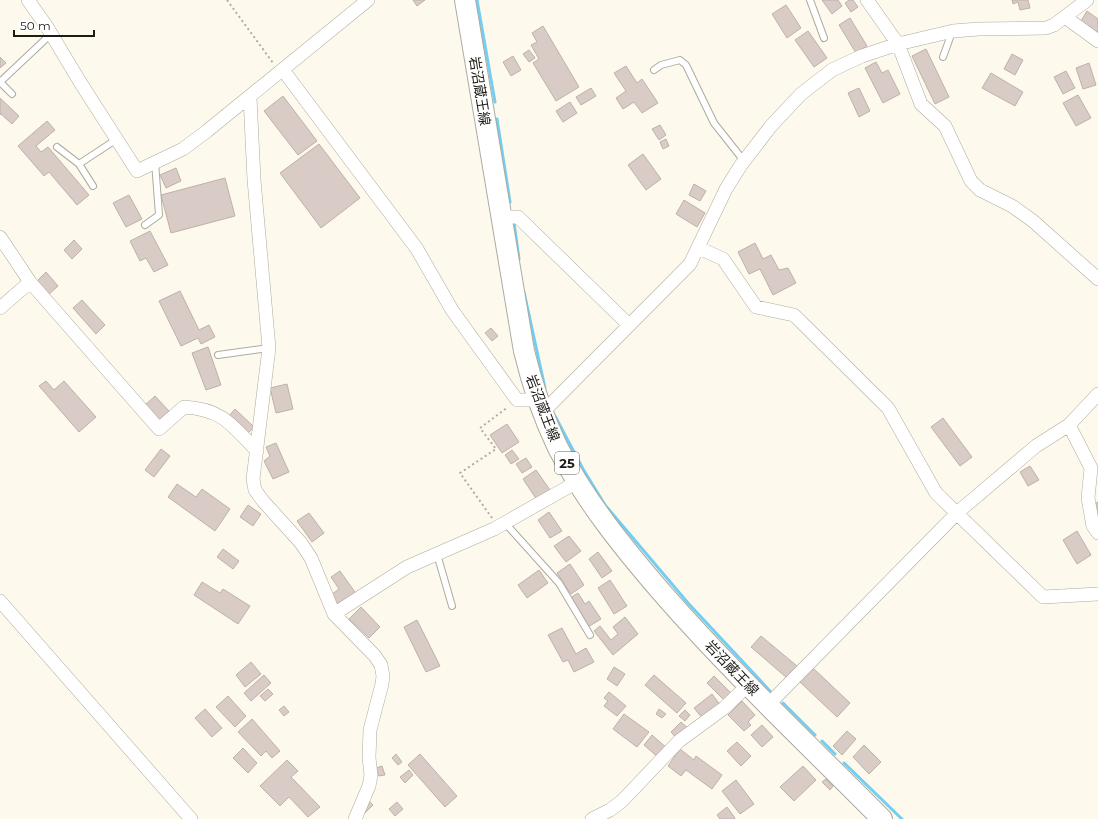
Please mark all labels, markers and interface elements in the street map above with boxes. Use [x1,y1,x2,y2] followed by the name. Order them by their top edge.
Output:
[14,12,94,38] scale bar
[20,18,51,33] text: 50 m
[466,55,494,127] street label: 岩沼蔵王線
[522,372,564,444] street label: 岩沼蔵王線
[555,452,579,474] road number: 25
[701,637,763,699] street label: 岩沼蔵王線

